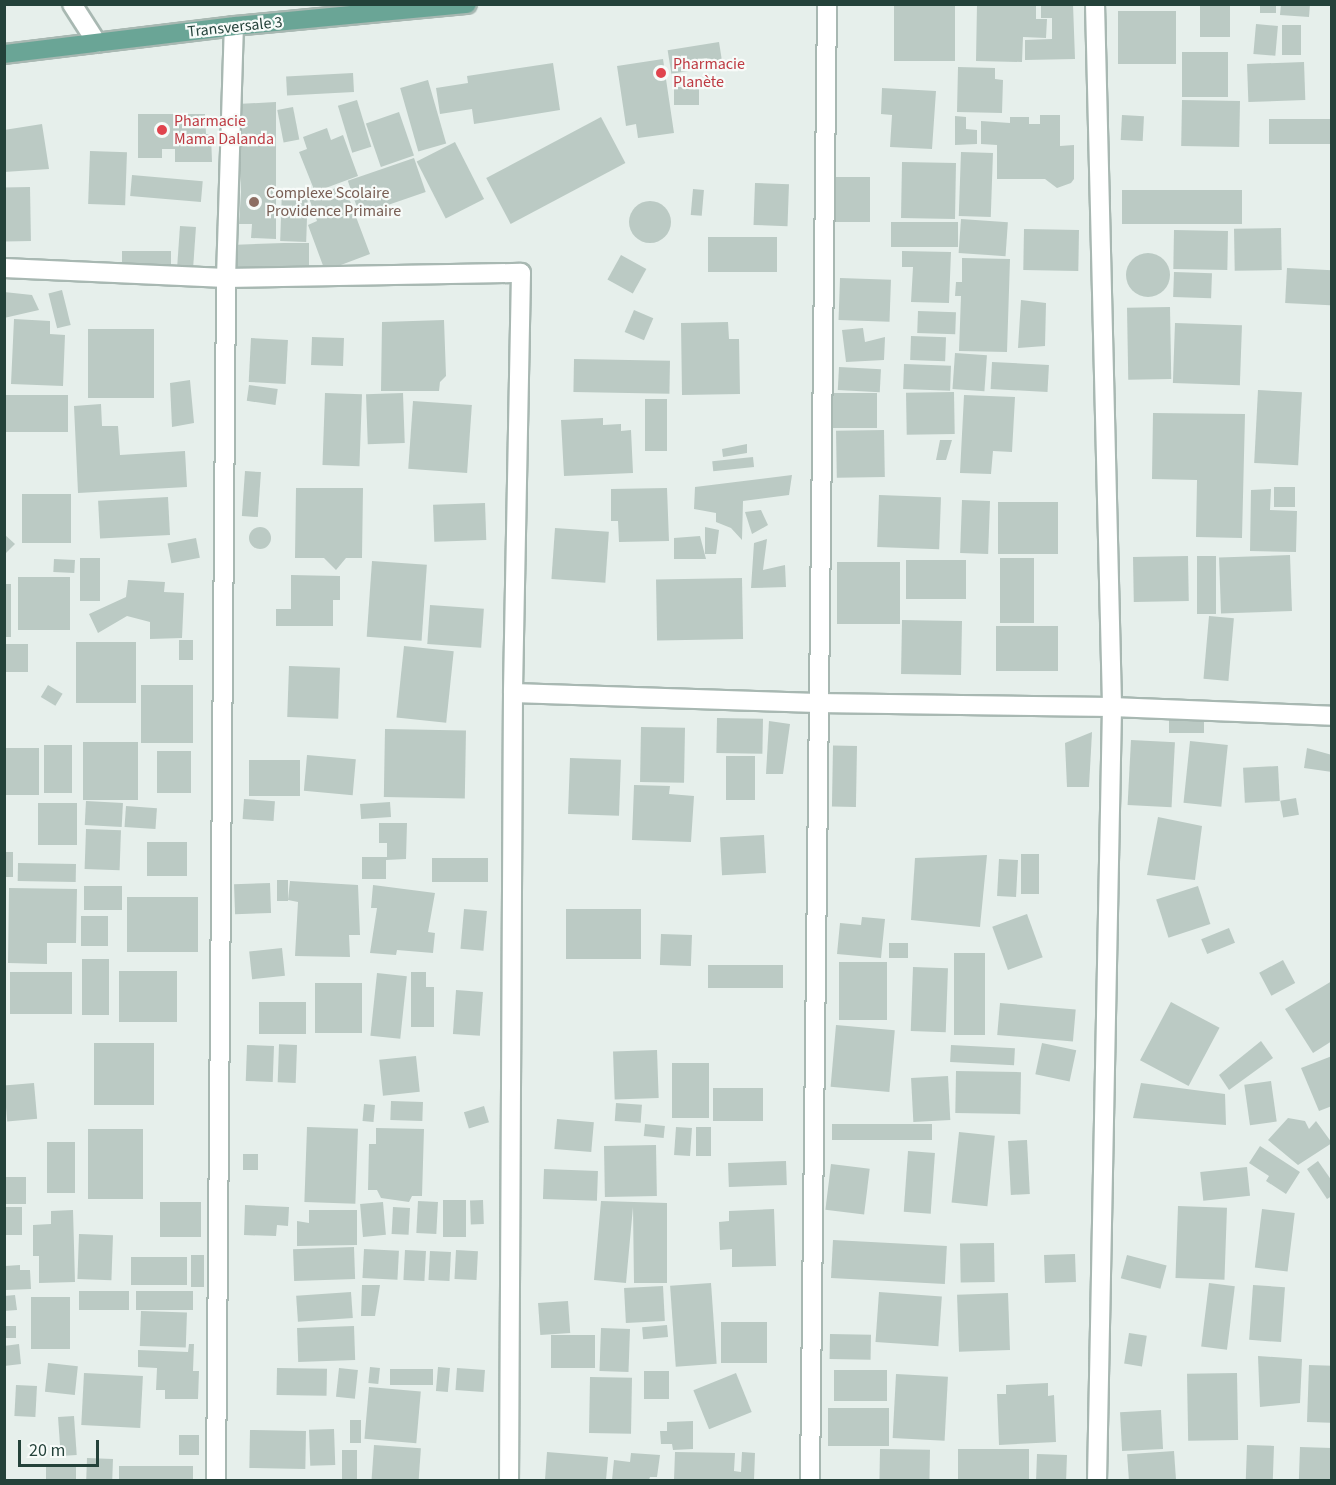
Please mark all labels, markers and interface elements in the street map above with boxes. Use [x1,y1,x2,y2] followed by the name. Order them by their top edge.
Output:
[187,12,283,42] street label: Transversale 3
[673,54,745,92] place label: Pharmacie Planète
[654,66,668,80] marker: Pharmacie Planète
[174,111,274,149] place label: Pharmacie Mama Dalanda
[155,123,169,137] marker: Pharmacie Mama Dalanda
[266,183,401,221] place label: Complexe Scolaire Providence Primaire
[247,195,261,209] marker: Complexe Scolaire Providence Primaire
[21,1428,102,1466] scale bar
[29,1438,65,1463] text: 20 m

